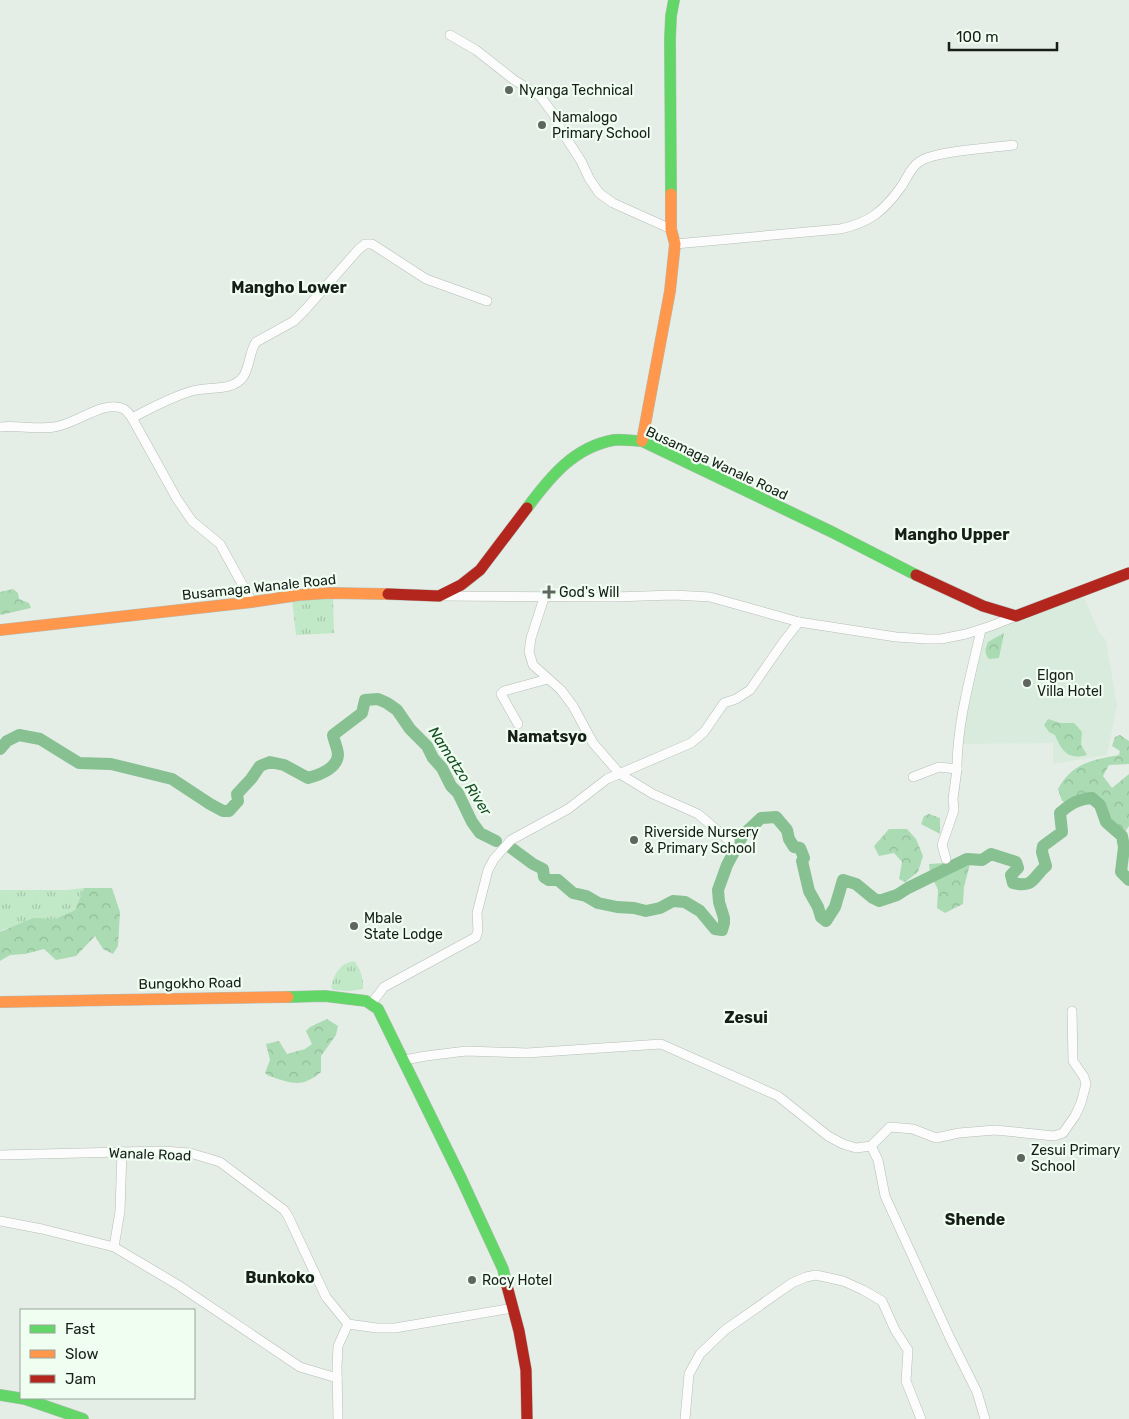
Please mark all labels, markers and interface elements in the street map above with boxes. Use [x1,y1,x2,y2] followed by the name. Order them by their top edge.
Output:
[949,20,1056,52] scale bar
[956,28,998,46] text: 100 m
[519,82,633,99] place label: Nyanga Technical
[503,84,515,96] marker: Nyanga Technical
[552,109,650,142] place label: Namalogo Primary School
[536,119,548,131] marker: Namalogo Primary School
[231,278,348,297] district label: Mangho Lower
[643,423,791,504] street label: Busamaga Wanale Road
[894,525,1010,544] district label: Mangho Upper
[181,571,337,604] street label: Busamaga Wanale Road
[559,584,619,601] place label: God's Will
[543,586,555,598] marker: God's Will
[1037,667,1102,700] place label: Elgon Villa Hotel
[1021,677,1033,689] marker: Elgon Villa Hotel
[425,723,496,820] water label: Namatzo River
[507,727,587,746] district label: Namatsyo
[644,824,759,857] place label: Riverside Nursery & Primary School
[628,834,640,846] marker: Riverside Nursery & Primary School
[364,910,443,943] place label: Mbale State Lodge
[348,920,360,932] marker: Mbale State Lodge
[138,974,242,993] street label: Bungokho Road
[724,1008,768,1027] district label: Zesui
[1031,1142,1121,1175] place label: Zesui Primary School
[108,1145,192,1164] street label: Wanale Road
[1015,1152,1027,1164] marker: Zesui Primary School
[945,1210,1005,1229] district label: Shende
[245,1268,315,1287] district label: Bunkoko
[482,1272,552,1289] place label: Rocy Hotel
[466,1274,478,1286] marker: Rocy Hotel
[20,1309,195,1399] legend
[65,1320,95,1338] text: Fast
[65,1345,98,1363] text: Slow
[65,1370,96,1388] text: Jam

